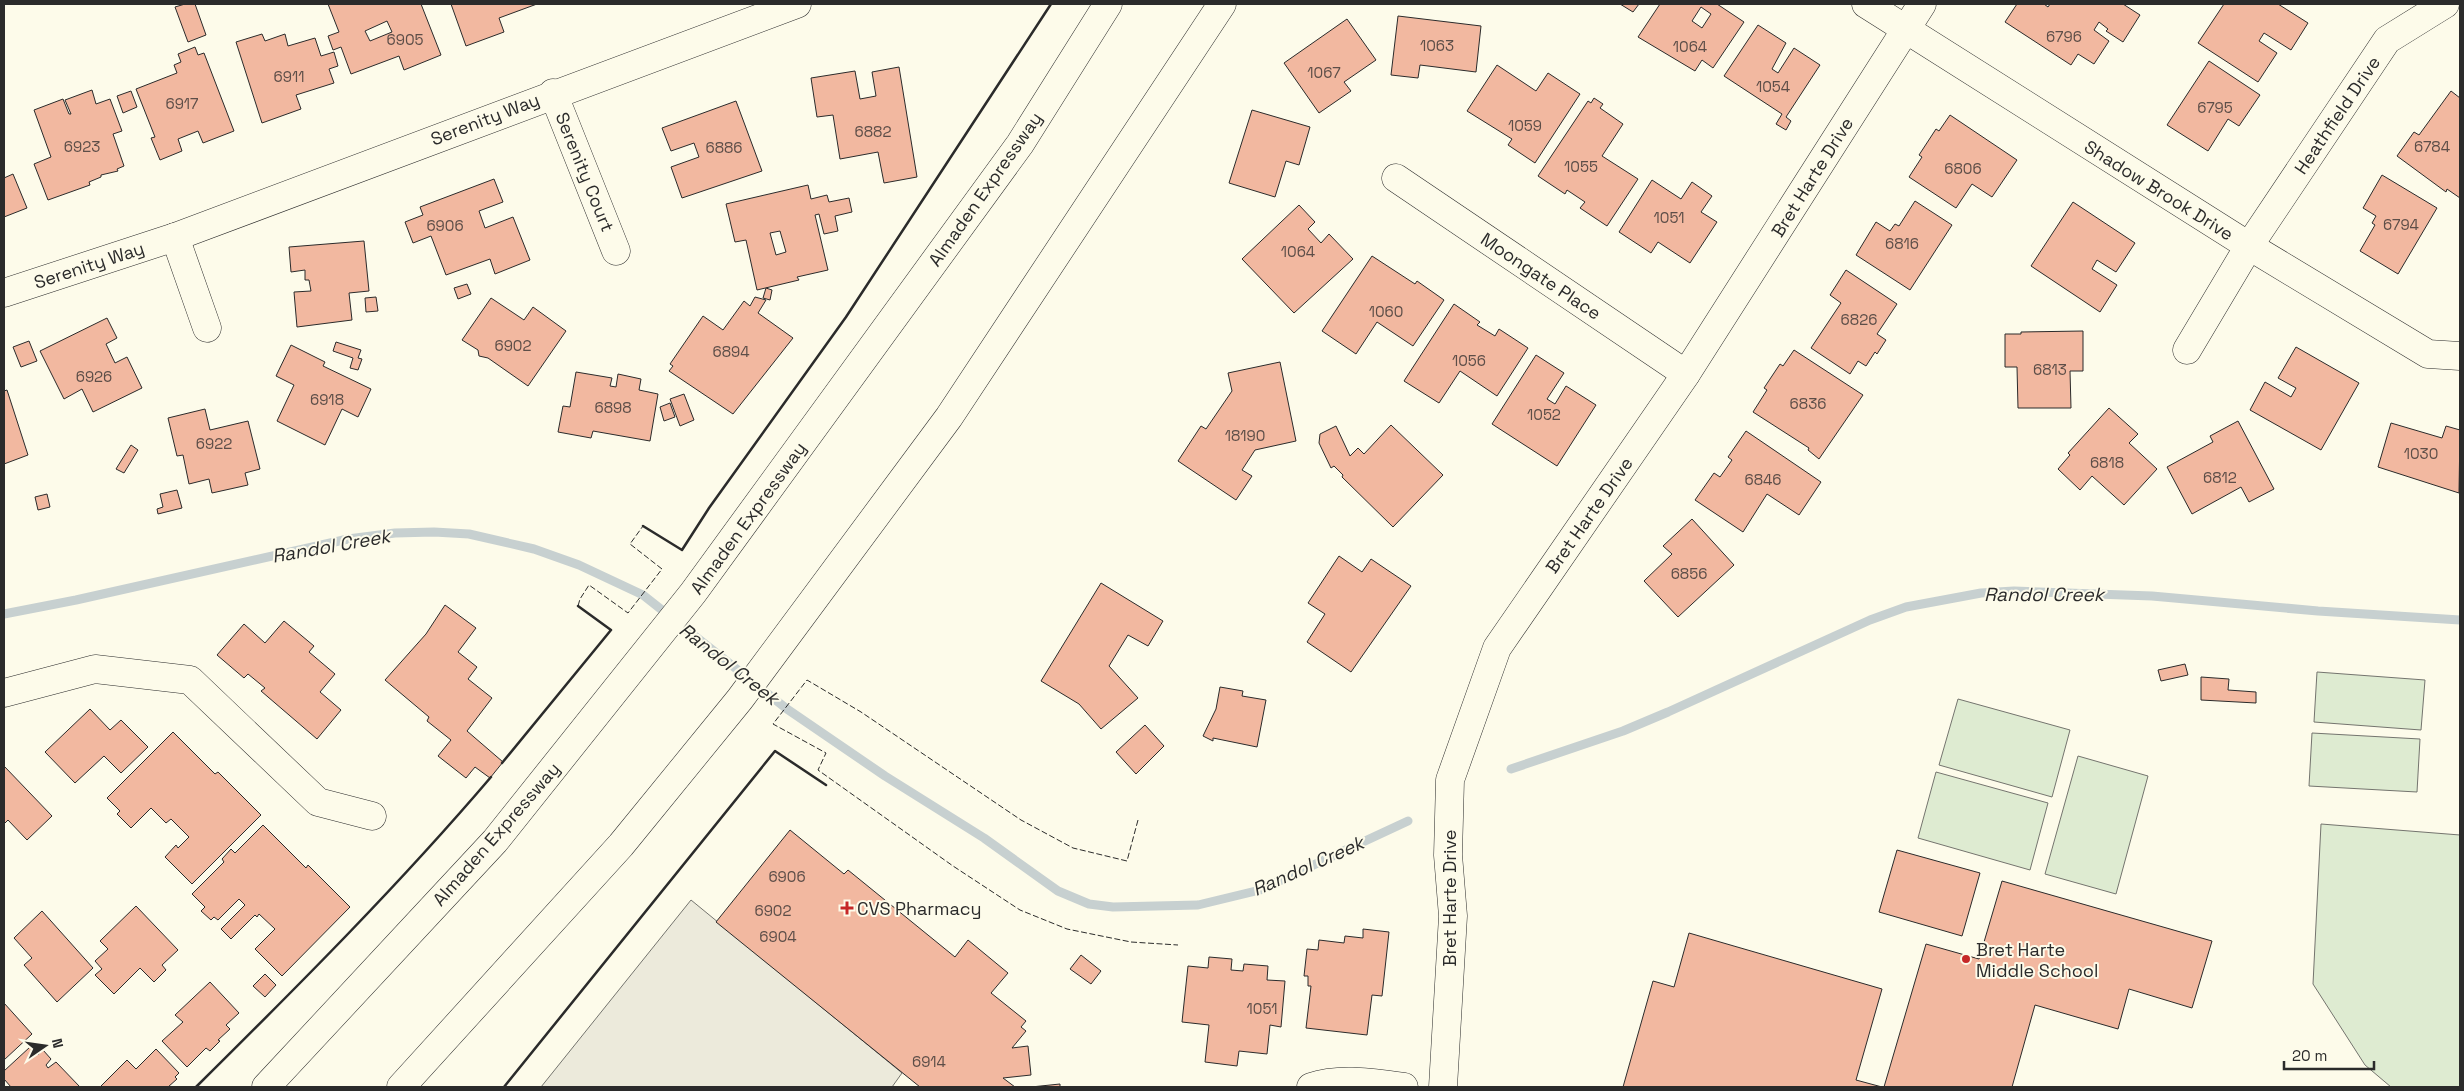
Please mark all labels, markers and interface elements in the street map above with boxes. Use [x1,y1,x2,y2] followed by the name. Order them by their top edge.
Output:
[2046,27,2082,46] house number: 6796
[387,30,423,49] house number: 6905
[1420,36,1454,55] house number: 1063
[1673,37,1707,56] house number: 1064
[2289,52,2385,178] street label: Heathfield Drive
[1307,63,1341,82] house number: 1067
[274,67,304,86] house number: 6911
[1756,77,1790,96] house number: 1054
[427,88,543,150] street label: Serenity Way
[165,94,199,113] house number: 6917
[2197,98,2233,117] house number: 6795
[923,107,1047,271] street label: Almaden Expressway
[551,109,619,235] street label: Serenity Court
[1766,113,1858,241] street label: Bret Harte Drive
[1508,116,1542,135] house number: 1059
[855,122,891,141] house number: 6882
[2080,135,2238,245] street label: Shadow Brook Drive
[64,137,100,156] house number: 6923
[2414,137,2450,156] house number: 6784
[705,138,743,157] house number: 6886
[1564,157,1598,176] house number: 1055
[1944,159,1982,178] house number: 6806
[1654,208,1684,227] house number: 1051
[2383,215,2419,234] house number: 6794
[426,216,464,235] house number: 6906
[1476,227,1606,325] street label: Moongate Place
[1885,234,1919,253] house number: 6816
[31,236,147,294] street label: Serenity Way
[1281,242,1315,261] house number: 1064
[1369,302,1403,321] house number: 1060
[1841,310,1877,329] house number: 6826
[494,336,532,355] house number: 6902
[712,342,750,361] house number: 6894
[1452,351,1486,370] house number: 1056
[2033,360,2067,379] house number: 6813
[76,367,112,386] house number: 6926
[310,390,344,409] house number: 6918
[1790,394,1826,413] house number: 6836
[594,398,632,417] house number: 6898
[1527,405,1561,424] house number: 1052
[1225,426,1265,445] house number: 18190
[196,434,232,453] house number: 6922
[685,437,811,599] street label: Almaden Expressway
[2404,444,2438,463] house number: 1030
[1540,452,1638,578] street label: Bret Harte Drive
[2090,453,2124,472] house number: 6818
[2203,468,2237,487] house number: 6812
[1744,470,1782,489] house number: 6846
[270,523,395,569] water label: Randol Creek
[1671,564,1707,583] house number: 6856
[1984,582,2107,607] water label: Randol Creek
[674,617,786,712] water label: Randol Creek
[427,757,565,911] street label: Almaden Expressway
[1248,829,1370,902] water label: Randol Creek
[1438,830,1461,966] street label: Bret Harte Drive
[768,867,806,886] house number: 6906
[857,897,981,920] place label: CVS Pharmacy
[754,901,792,920] house number: 6902
[841,902,853,914] marker: CVS Pharmacy
[759,927,797,946] house number: 6904
[1976,938,2098,982] place label: Bret Harte Middle School
[1960,953,1972,965] marker: Bret Harte Middle School
[1247,999,1277,1018] house number: 1051
[20,1021,70,1071] north arrow
[48,1036,67,1050] text: N
[2284,1038,2374,1070] scale bar
[2292,1046,2327,1065] text: 20 m
[912,1052,946,1071] house number: 6914

